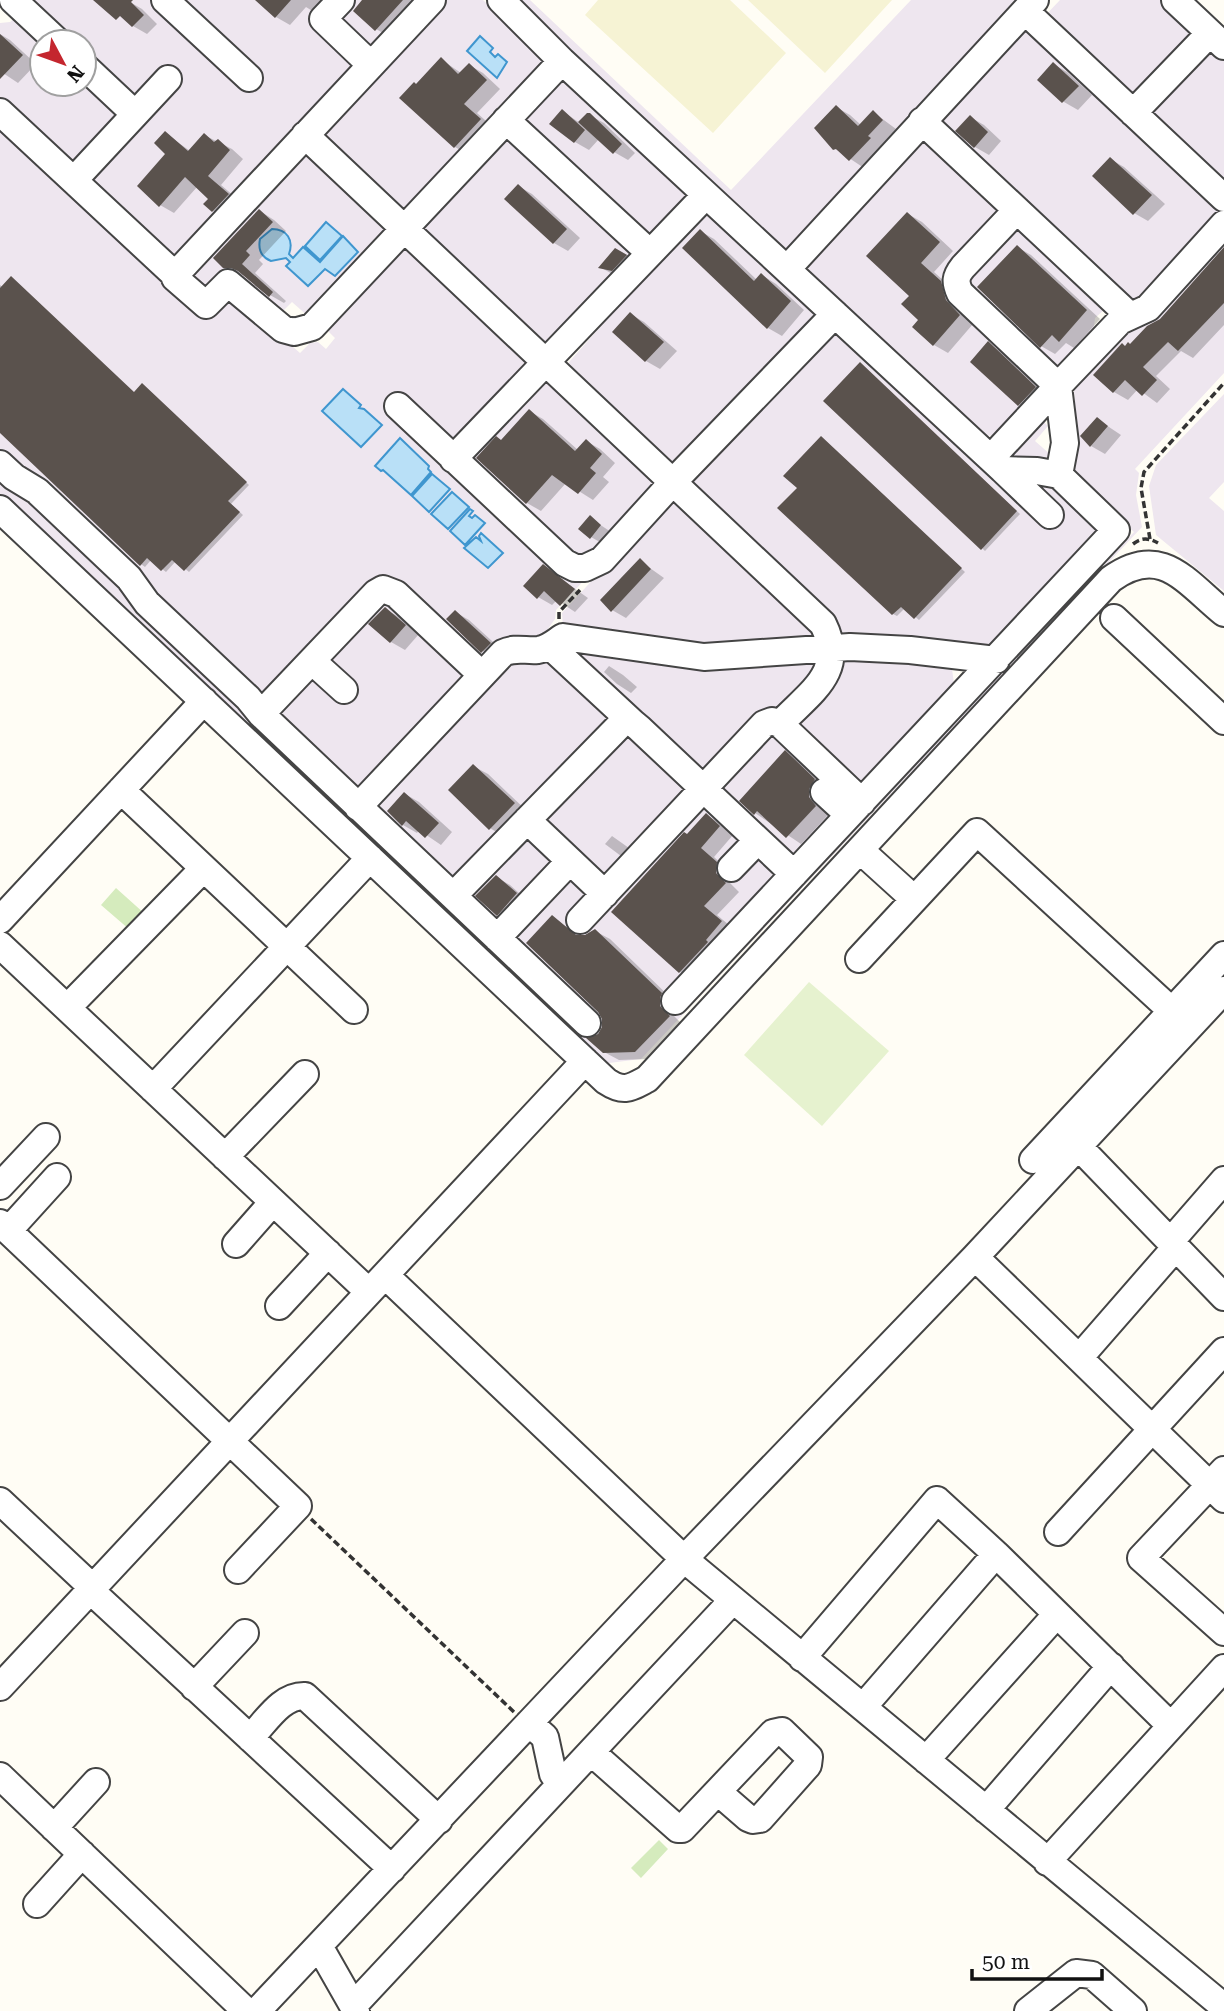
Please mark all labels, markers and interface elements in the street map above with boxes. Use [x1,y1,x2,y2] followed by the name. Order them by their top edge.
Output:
[28,28,98,98] north arrow
[62,61,89,87] text: N
[972,1938,1102,1982] scale bar
[982,1950,1030,1974] text: 50 m

